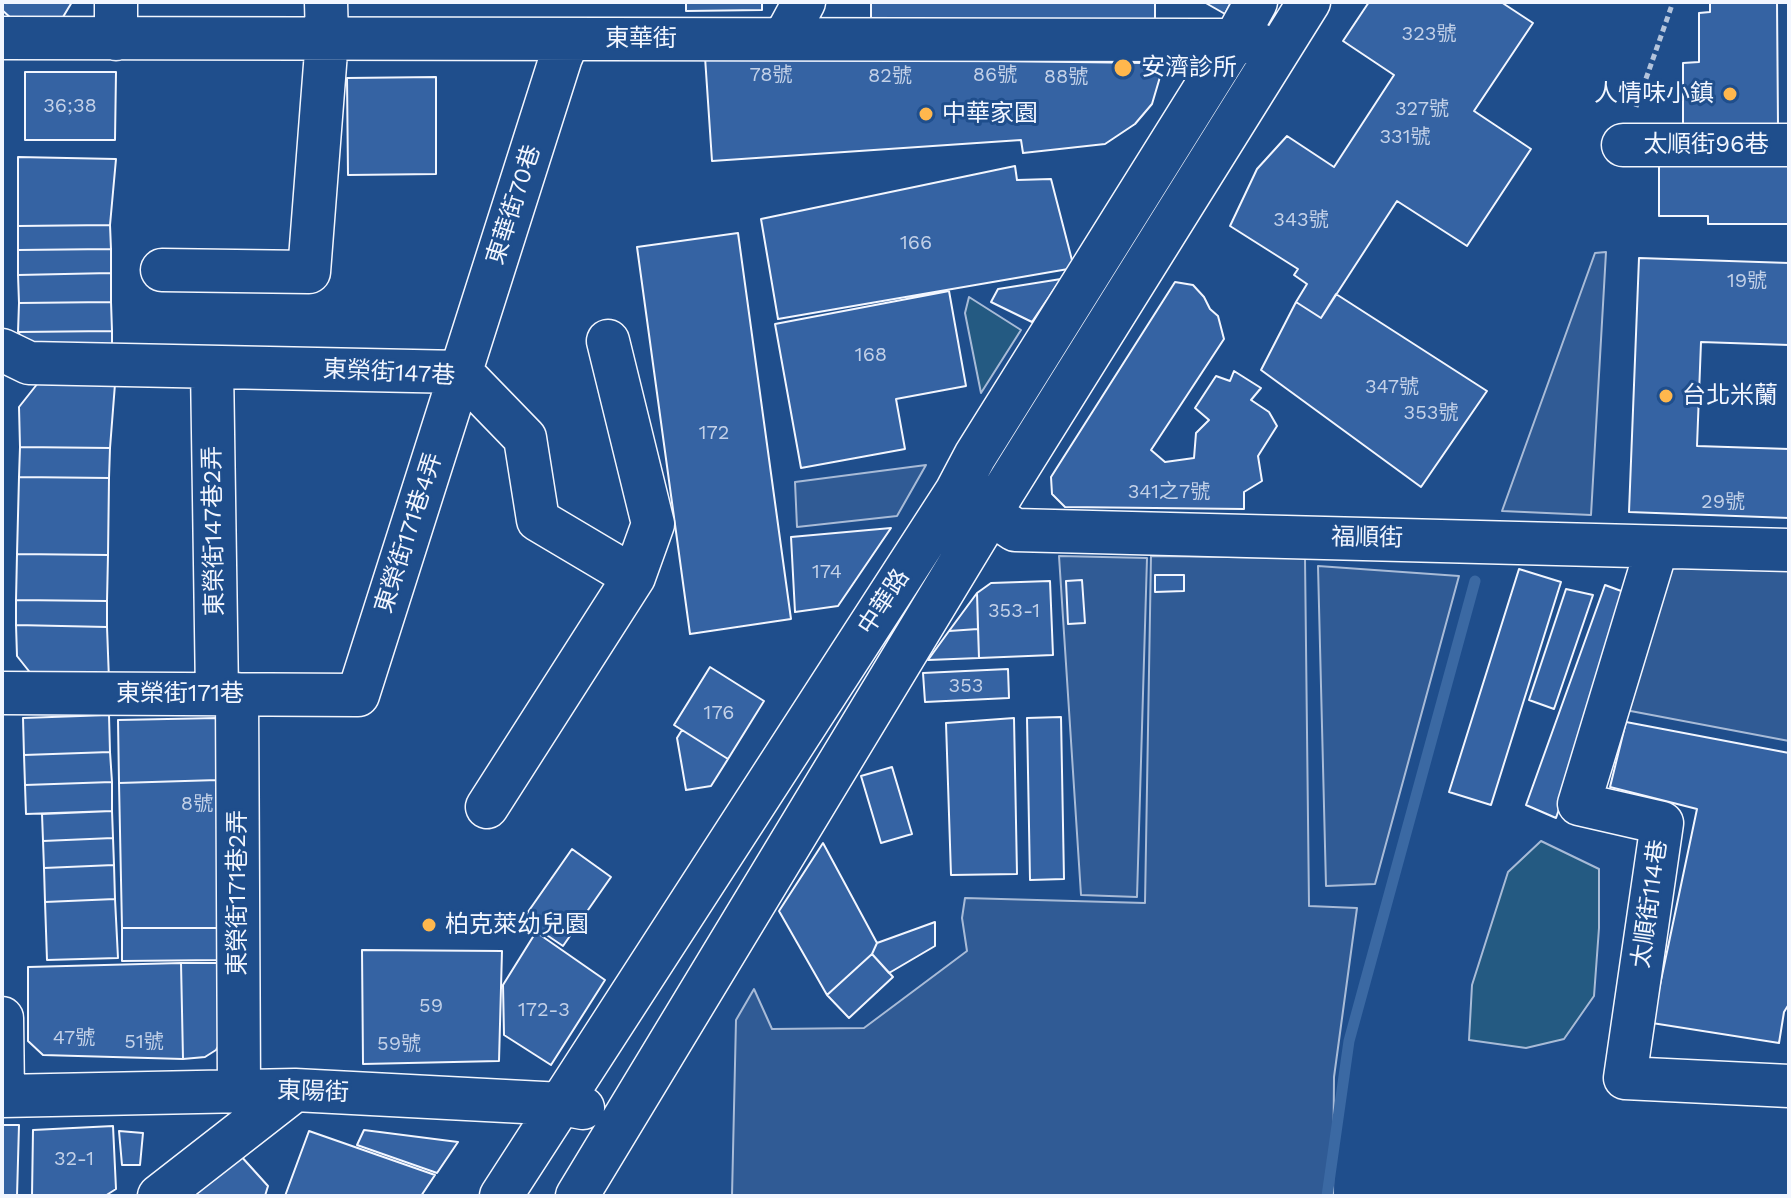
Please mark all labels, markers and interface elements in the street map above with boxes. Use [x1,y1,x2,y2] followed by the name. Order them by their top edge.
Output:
[1402,22,1456,46] house number: 323號
[605,25,677,53] street label: 東華街
[1141,54,1237,82] place label: 安濟診所
[1112,57,1134,79] marker: 安濟診所
[749,63,793,87] house number: 78號
[973,63,1017,87] house number: 86號
[868,64,912,88] house number: 82號
[1044,65,1088,89] house number: 88號
[1594,80,1714,108] place label: 人情味小鎮
[1721,85,1739,103] marker: 人情味小鎮
[43,94,97,118] house number: 36;38
[1395,97,1449,121] house number: 327號
[942,100,1038,128] place label: 中華家園
[917,105,935,123] marker: 中華家園
[1379,125,1431,149] house number: 331號
[1643,131,1769,159] street label: 太順街96巷
[481,142,547,268] street label: 東華街70巷
[1273,208,1329,232] house number: 343號
[900,231,932,255] house number: 166
[1727,269,1767,293] house number: 19號
[855,343,887,367] house number: 168
[322,355,456,391] street label: 東榮街147巷
[1365,375,1419,399] house number: 347號
[1682,382,1778,410] place label: 台北米蘭
[1657,387,1675,405] marker: 台北米蘭
[1404,401,1458,425] house number: 353號
[699,421,729,445] house number: 172
[198,446,230,616] street label: 東榮街147巷2弄
[370,449,448,617] street label: 東榮街171巷4弄
[1128,480,1210,504] house number: 341之7號
[1701,490,1745,514] house number: 29號
[1331,523,1403,553] street label: 福順街
[812,560,842,584] house number: 174
[852,564,916,640] street label: 中華路
[988,599,1040,623] house number: 353-1
[949,674,983,698] house number: 353
[116,680,244,708] street label: 東榮街171巷
[704,701,734,725] house number: 176
[181,792,213,816] house number: 8號
[224,810,252,976] street label: 東榮街171巷2弄
[1627,838,1673,970] street label: 太順街114巷
[445,911,589,939] place label: 柏克萊幼兒園
[420,916,438,934] marker: 柏克萊幼兒園
[419,994,443,1018] house number: 59
[518,998,570,1022] house number: 172-3
[53,1026,95,1050] house number: 47號
[124,1030,164,1054] house number: 51號
[377,1032,421,1056] house number: 59號
[277,1076,349,1108] street label: 東陽街
[54,1147,94,1171] house number: 32-1

